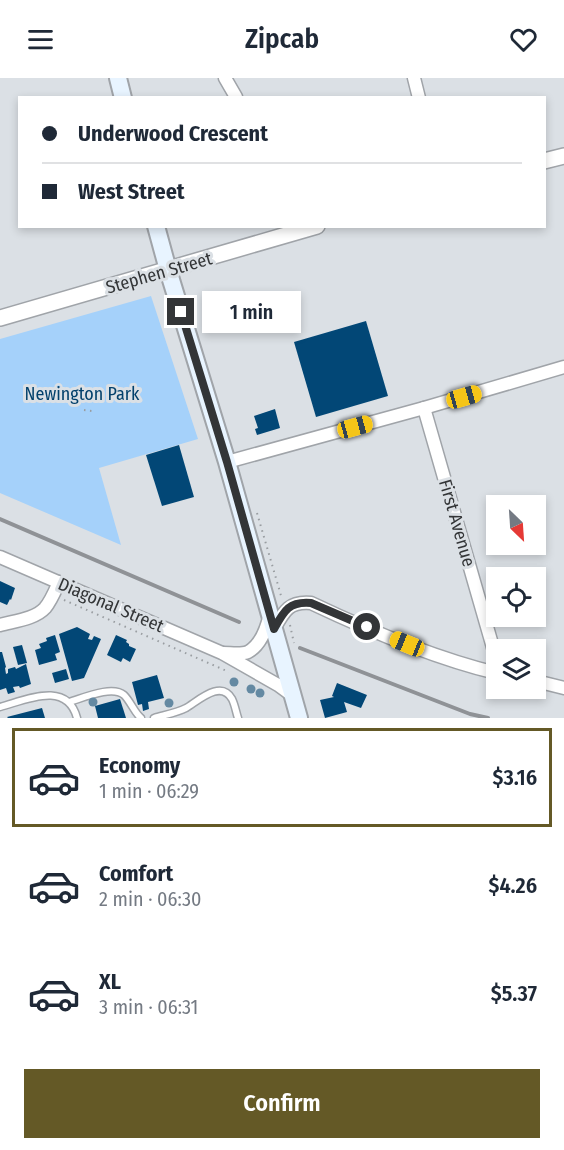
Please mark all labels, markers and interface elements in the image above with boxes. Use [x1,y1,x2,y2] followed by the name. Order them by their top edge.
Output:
[24,23,57,56] icon: menu
[245,23,319,55] text: Zipcab
[507,23,540,56] icon: heart
[78,120,268,147] text: Underwood Crescent
[78,178,185,205] text: West Street
[103,247,215,299] street label: Stephen Street
[202,291,301,333] callout: 1 min
[167,298,194,325] route end
[230,300,273,324] text: 1 min
[25,383,140,405] park label: Newington Park
[444,383,484,411] car
[335,414,375,440] car
[434,477,480,569] street label: First Avenue
[486,495,546,555] north arrow
[486,495,546,699] map controls
[486,567,546,627] button: locate
[55,573,167,637] street label: Diagonal Street
[353,613,380,640] route start
[387,629,427,659] car
[486,639,546,699] button: layers
[27,751,81,805] icon: car
[99,752,180,779] text: Economy
[493,764,537,791] text: $3.16
[99,779,199,803] text: 1 min · 06:29
[27,859,81,913] icon: car
[99,860,173,887] text: Comfort
[489,872,537,899] text: $4.26
[99,887,201,911] text: 2 min · 06:30
[27,967,81,1021] icon: car
[99,968,121,995] text: XL
[491,980,537,1007] text: $5.37
[99,995,198,1019] text: 3 min · 06:31
[24,1069,540,1138] button: Confirm

